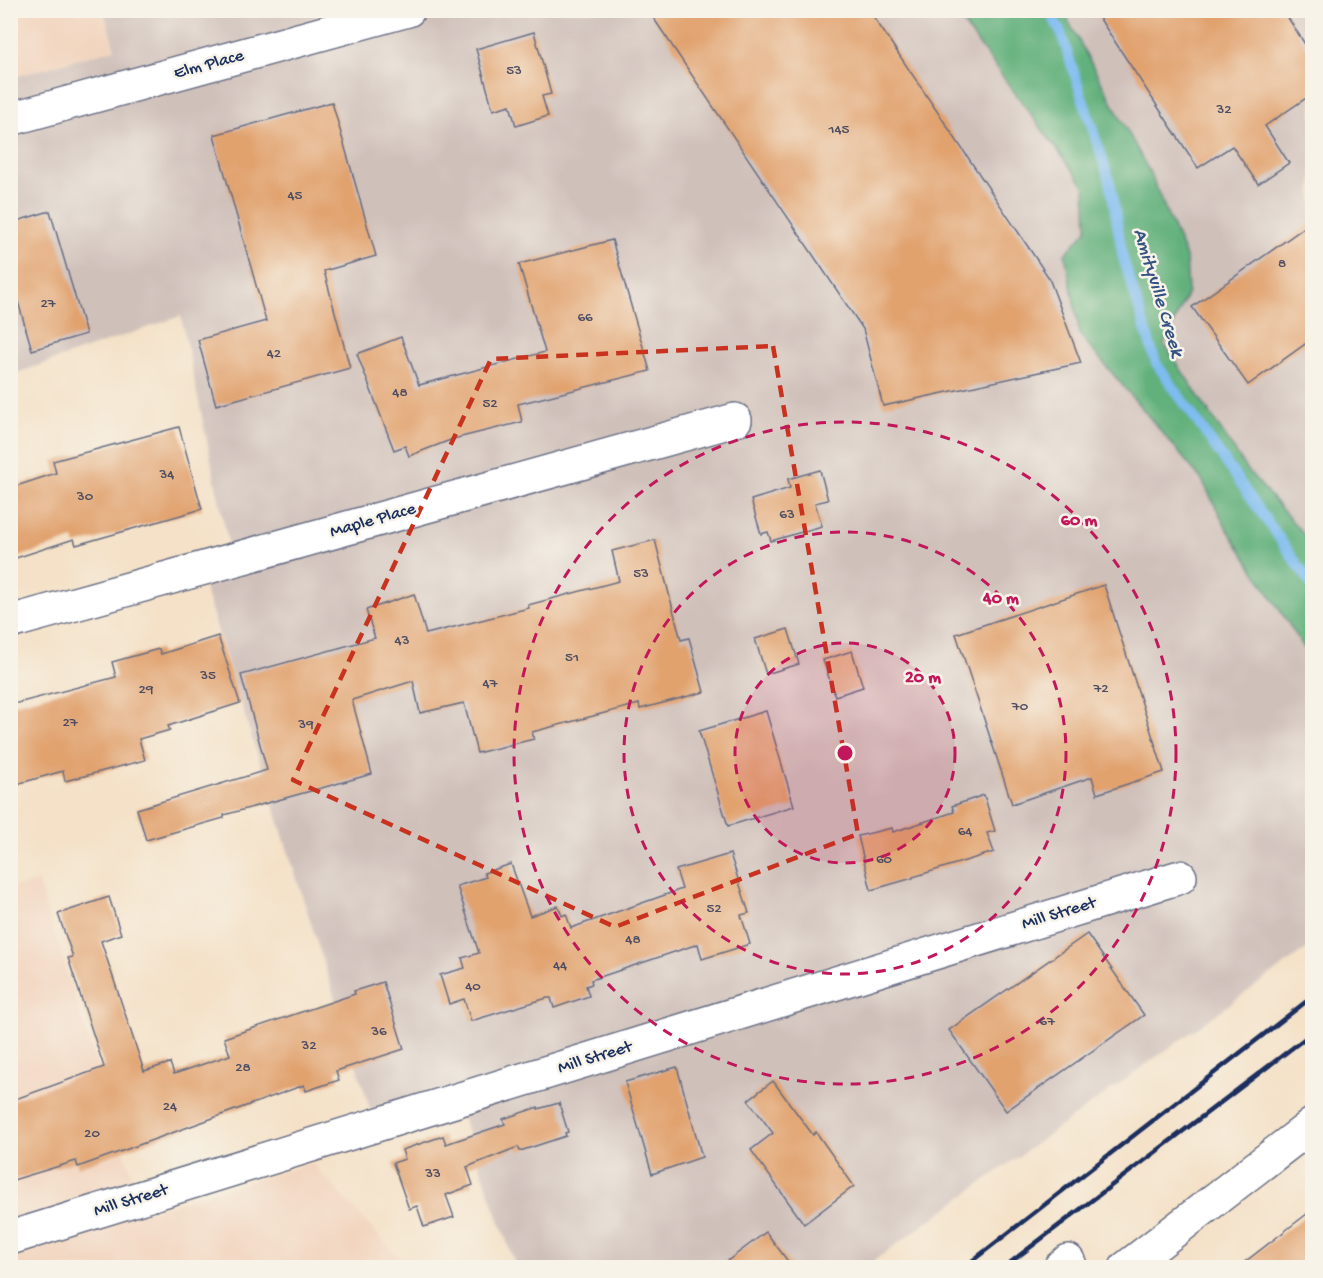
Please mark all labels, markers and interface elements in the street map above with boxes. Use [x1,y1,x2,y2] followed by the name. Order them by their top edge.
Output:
[172,45,247,84] street label: Elm Place
[506,62,522,80] house number: 53
[1215,101,1232,119] house number: 32
[827,121,850,139] house number: 145
[288,187,303,205] house number: 45
[1127,226,1188,362] water label: Amityville Creek
[1278,255,1286,273] house number: 8
[40,295,57,313] house number: 27
[577,309,593,327] house number: 66
[267,345,281,363] house number: 42
[392,384,408,402] house number: 48
[482,395,498,413] house number: 52
[159,466,174,484] house number: 34
[76,488,94,506] house number: 30
[328,499,419,543] street label: Maple Place
[779,506,795,524] house number: 63
[1061,511,1097,532] text: 60 m
[633,565,649,583] house number: 53
[982,589,1019,610] text: 40 m
[395,632,410,650] house number: 43
[565,649,579,667] house number: 51
[199,667,216,685] house number: 35
[905,668,941,689] text: 20 m
[483,675,499,693] house number: 47
[1092,680,1109,698] house number: 72
[139,681,154,699] house number: 29
[1011,698,1029,716] house number: 70
[62,714,79,732] house number: 27
[297,716,314,734] house number: 39
[835,743,855,763] centre of rings
[958,823,972,841] house number: 64
[876,851,893,869] house number: 60
[1019,892,1100,935] street label: Mill Street
[706,900,722,918] house number: 52
[625,931,641,949] house number: 48
[553,957,567,975] house number: 44
[465,978,481,996] house number: 40
[1039,1013,1056,1031] house number: 67
[370,1023,387,1041] house number: 36
[555,1036,636,1079] street label: Mill Street
[300,1037,317,1055] house number: 32
[235,1059,251,1077] house number: 28
[163,1098,177,1116] house number: 24
[84,1125,100,1143] house number: 20
[424,1165,441,1183] house number: 33
[91,1179,172,1222] street label: Mill Street

